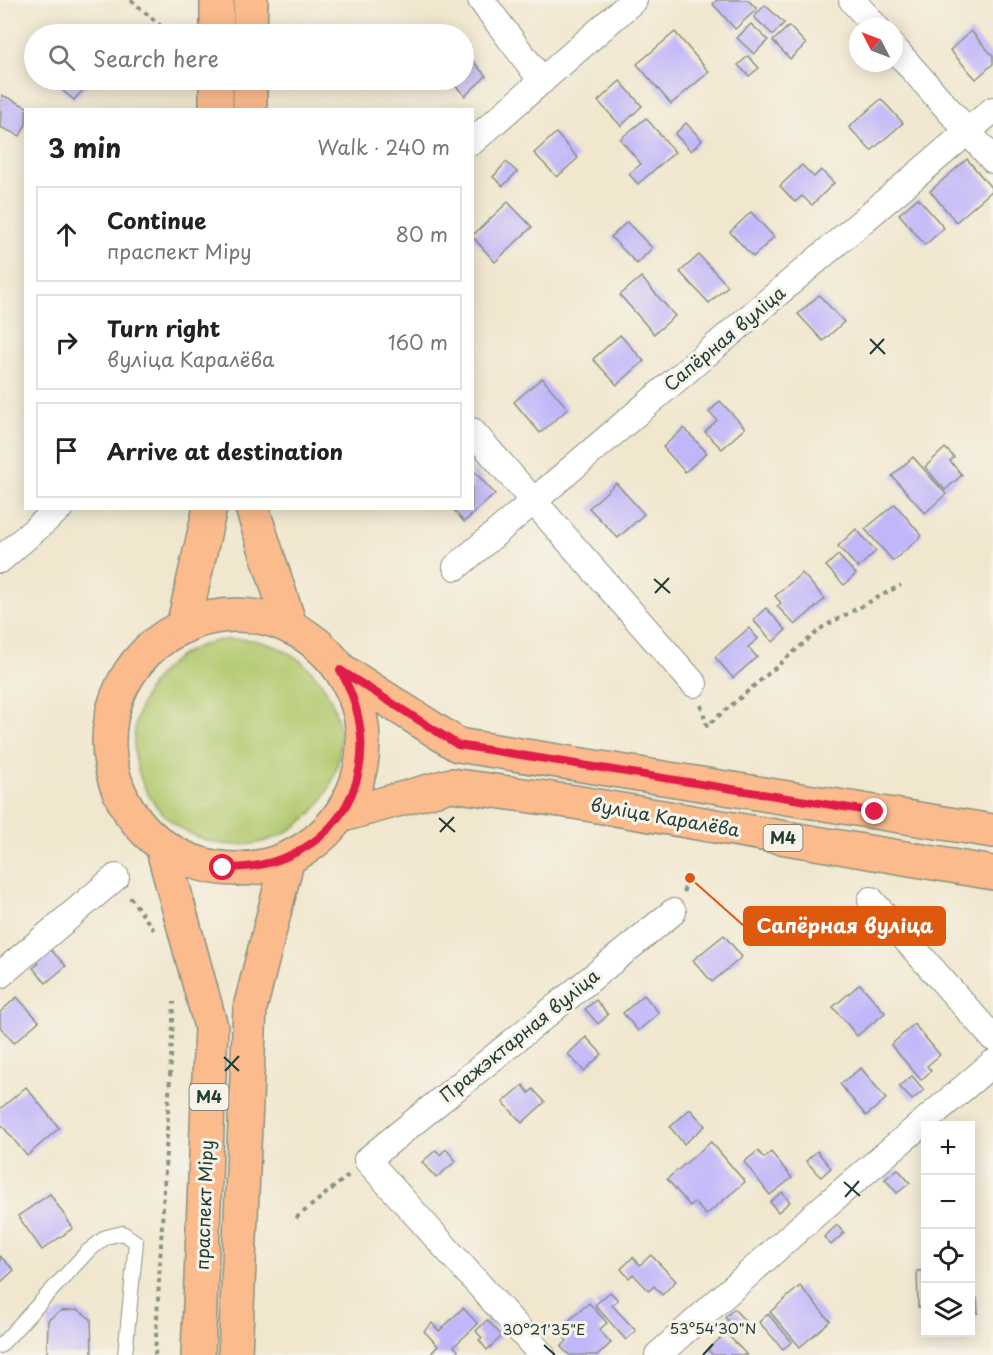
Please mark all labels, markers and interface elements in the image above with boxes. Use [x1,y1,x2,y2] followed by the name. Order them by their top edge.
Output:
[849,18,903,72] north arrow
[24,24,474,90] search box
[45,41,78,74] icon: search
[93,41,219,74] text: Search here
[48,128,121,167] text: 3 min
[317,132,450,162] text: Walk · 240 m
[107,203,206,236] text: Continue
[50,218,83,251] icon: ahead
[396,219,448,249] text: 80 m
[107,236,252,266] text: праспект Міру
[657,279,791,397] street label: Сапёрная вуліца
[107,311,220,344] text: Turn right
[50,326,83,359] icon: right
[388,327,448,357] text: 160 m
[107,344,275,374] text: вуліца Каралёва
[50,434,83,467] icon: arrive
[107,434,343,467] text: Arrive at destination
[589,790,743,843] street label: вуліца Каралёва
[861,798,887,824] route end
[764,825,802,851] road number: М4
[209,854,235,880] route start
[744,907,945,945] callout: Сапёрная вуліца
[757,910,934,940] text: Сапёрная вуліца
[433,962,605,1108] street label: Пражэктарная вуліца
[190,1084,228,1110] road number: М4
[921,1121,975,1337] map controls
[921,1121,975,1175] button: +
[188,1139,219,1270] street label: праспект Міру
[921,1175,975,1229] button: −
[921,1229,975,1283] button: locate
[921,1283,975,1337] button: layers
[670,1316,756,1339] text: 53°54'30"N
[502,1317,586,1340] text: 30°21'35"E

